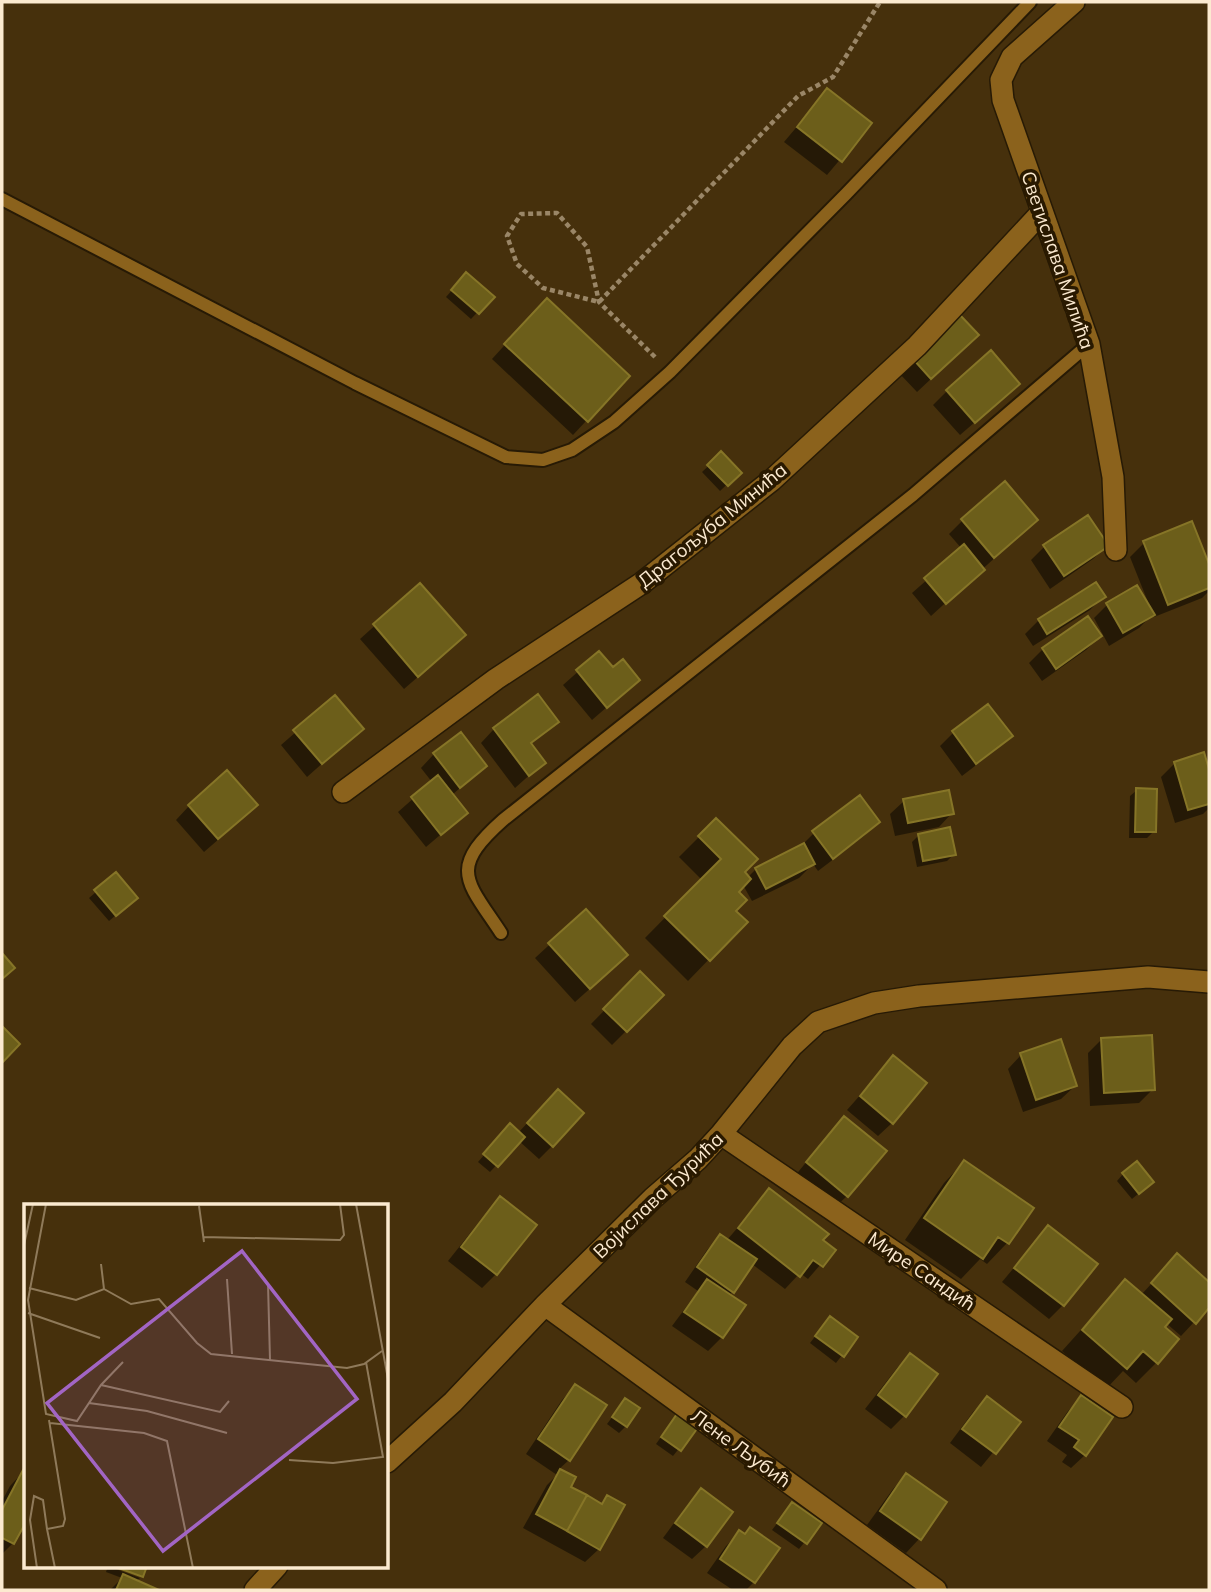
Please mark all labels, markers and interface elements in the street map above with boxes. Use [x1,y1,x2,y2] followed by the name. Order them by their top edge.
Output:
[1016,168,1100,352] street label: Светислава Милића
[632,457,792,593] street label: Драгољуба Минића
[588,1127,728,1263] street label: Војислава Ђурића
[24,1204,388,1568] inset map
[864,1226,980,1316] street label: Мире Сандић
[686,1404,796,1492] street label: Лене Љубић

